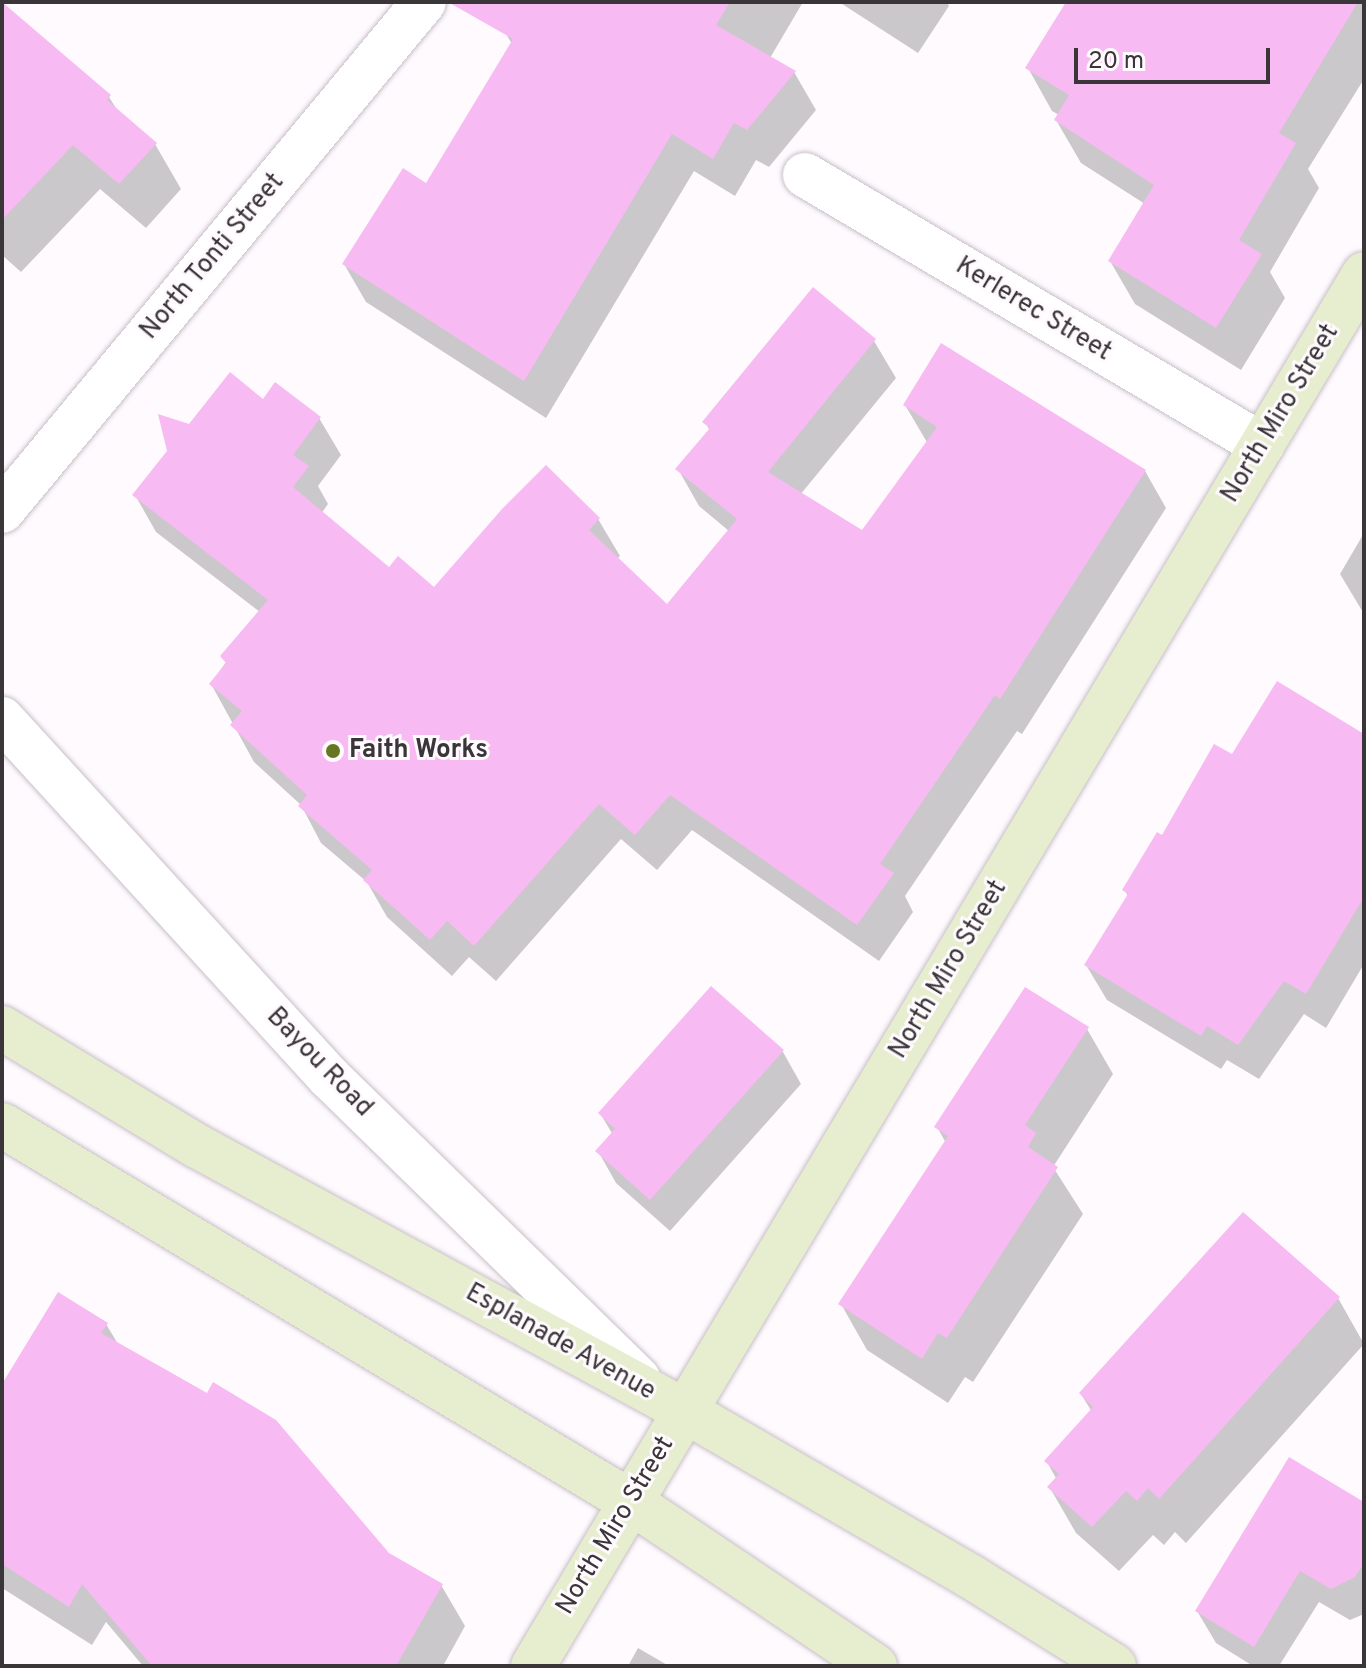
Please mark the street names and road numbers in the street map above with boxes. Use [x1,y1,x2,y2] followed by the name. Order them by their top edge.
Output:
[134,167,292,347] street label: North Tonti Street
[949,251,1117,369] street label: Kerlerec Street
[1215,319,1347,509] street label: North Miro Street
[883,875,1015,1065] street label: North Miro Street
[259,1002,379,1124] street label: Bayou Road
[459,1278,661,1408] street label: Esplanade Avenue
[550,1431,682,1621] street label: North Miro Street

